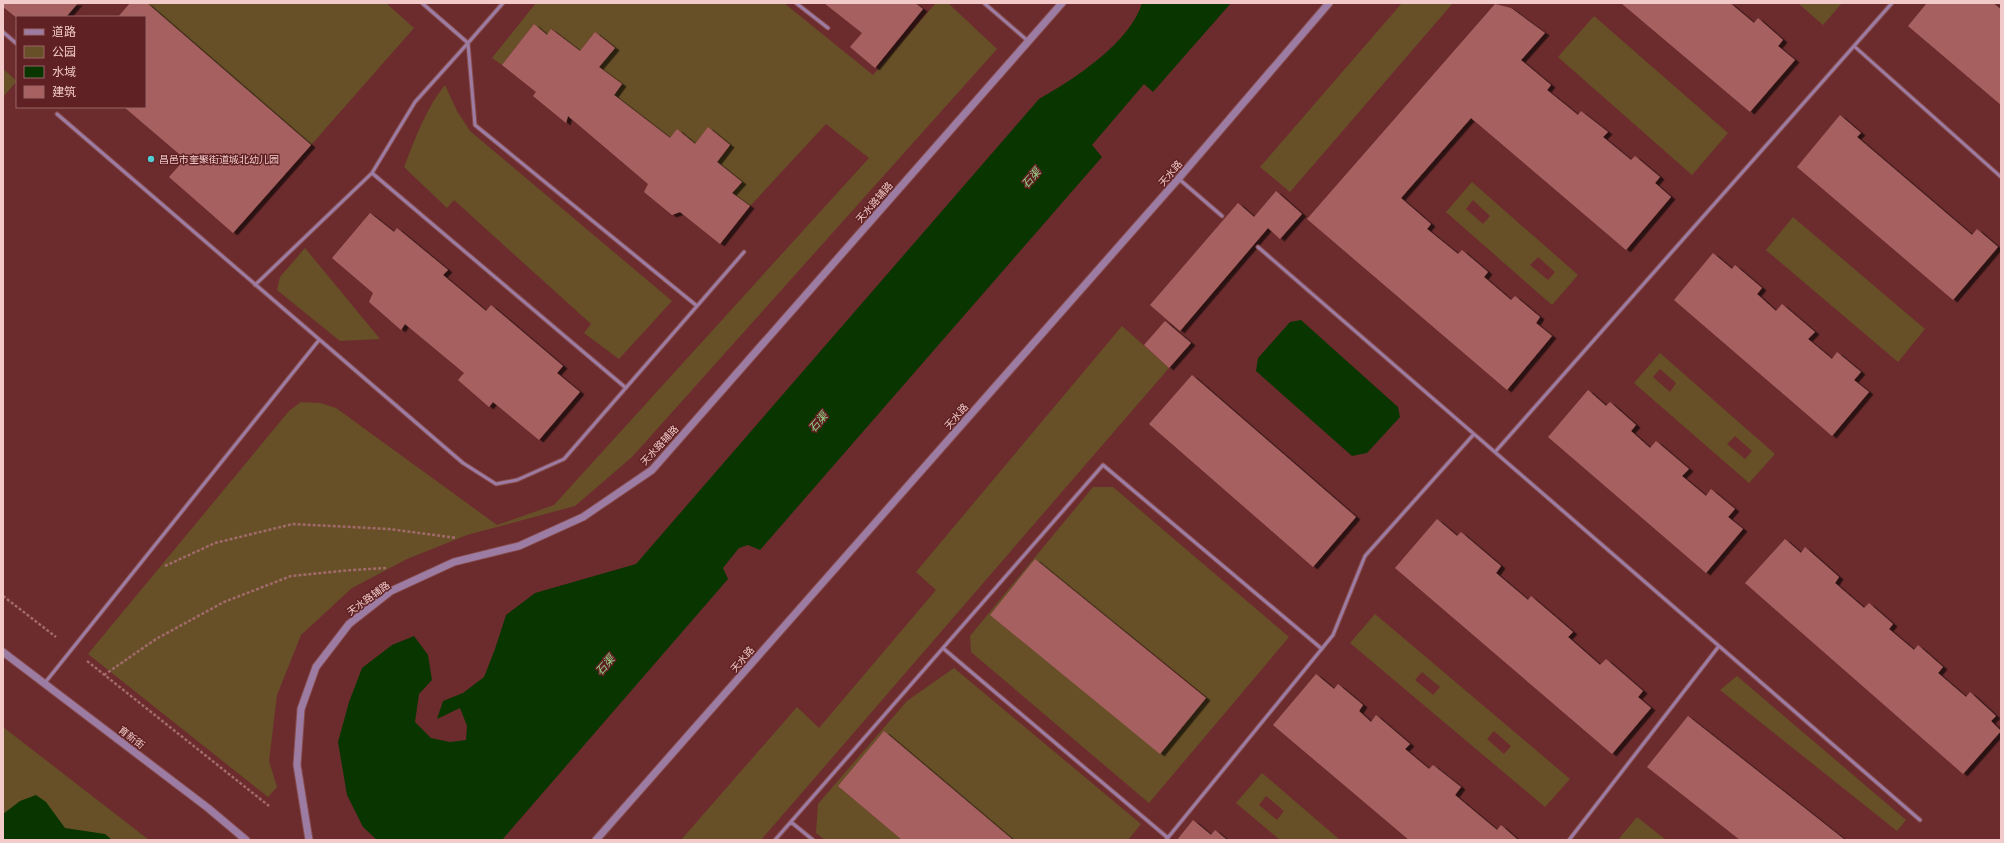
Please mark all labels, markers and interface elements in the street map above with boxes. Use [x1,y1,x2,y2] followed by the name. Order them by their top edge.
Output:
[16,16,146,108] legend
[52,24,76,38] text: 道路
[52,44,76,58] text: 公园
[52,64,76,78] text: 水域
[52,84,76,98] text: 建筑
[159,153,279,165] place label: 昌邑市奎聚街道城北幼儿园
[146,154,156,164] marker: 昌邑市奎聚街道城北幼儿园
[1156,158,1184,188] street label: 天水路
[1019,164,1044,190] water label: 石渠
[853,179,895,225] street label: 天水路辅路
[942,401,970,431] street label: 天水路
[806,408,831,434] water label: 石渠
[638,423,680,467] street label: 天水路辅路
[344,578,392,618] street label: 天水路辅路
[728,644,756,674] street label: 天水路
[593,651,618,677] water label: 石渠
[116,723,148,751] street label: 育新街

